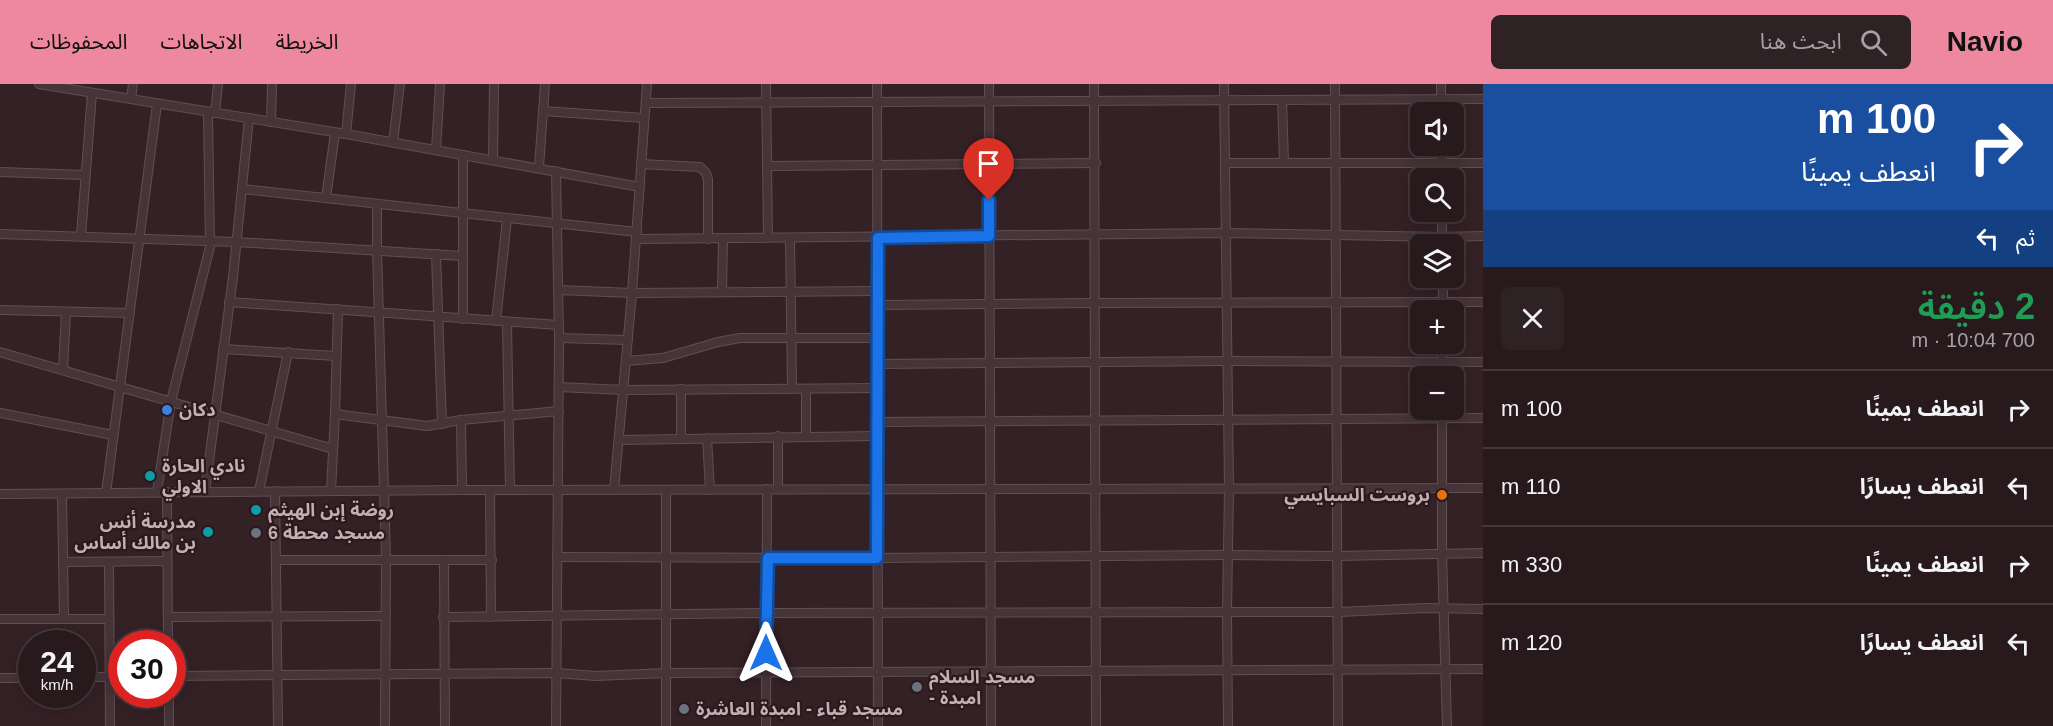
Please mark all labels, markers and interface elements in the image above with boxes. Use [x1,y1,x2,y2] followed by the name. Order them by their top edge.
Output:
[1491,15,1911,69] search box
[1857,26,1890,59] icon: search
[1947,26,2023,57] text: Navio
[1760,29,1842,54] text: ابحث هنا
[30,30,127,53] text: المحفوظات
[160,30,242,53] text: الاتجاهات
[275,30,338,53] text: الخريطة
[1817,95,1936,142] text: 100 m
[1410,102,1464,420] map controls
[1410,102,1464,156] button: sound
[1957,108,2035,186] icon: right
[963,138,1014,200] pin
[972,147,1005,180] icon: arrive
[1801,157,1936,187] text: انعطف يمينًا
[1410,168,1464,222] button: search
[1971,222,2004,255] icon: left
[2016,226,2035,251] text: ثم
[1410,234,1464,288] button: layers
[1918,286,2035,327] text: 2 دقيقة
[1501,287,1564,350] button: close
[1410,300,1464,354] button: +
[1912,329,2035,351] text: 700 m · 10:04
[1410,366,1464,420] button: −
[2002,393,2035,426] icon: right
[1501,396,1562,421] text: 100 m
[1865,396,1984,421] text: انعطف يمينًا
[179,400,216,420] place label: دكان
[160,403,174,417] marker: دكان
[162,456,245,501] place label: نادي الحارة الاولي
[143,469,157,483] marker: نادي الحارة الاولي
[2002,471,2035,504] icon: left
[1501,474,1561,499] text: 110 m
[1860,474,1984,499] text: انعطف يسارًا
[1284,485,1430,509] place label: بروست السبايسي
[1435,488,1449,502] marker: بروست السبايسي
[268,500,394,523] place label: روضة إبن الهيثم
[249,503,263,517] marker: روضة إبن الهيثم
[74,509,196,553] place label: مدرسة أنس بن مالك أساس
[268,523,385,543] place label: مسجد محطة 6
[201,525,215,539] marker: مدرسة أنس بن مالك أساس
[249,526,263,540] marker: مسجد محطة 6
[2002,549,2035,582] icon: right
[1501,552,1562,577] text: 330 m
[1865,552,1984,577] text: انعطف يمينًا
[734,621,798,685] position arrow
[2002,627,2035,660] icon: left
[108,630,186,708] speed limit sign: 30
[1501,630,1562,655] text: 120 m
[1860,630,1984,655] text: انعطف يسارًا
[40,645,74,678] text: 24
[929,667,1036,708] place label: مسجد السلام - امبدة
[41,676,73,693] text: km/h
[910,680,924,694] marker: مسجد السلام - امبدة
[696,699,903,720] place label: مسجد قباء - امبدة العاشرة
[677,702,691,716] marker: مسجد قباء - امبدة العاشرة

